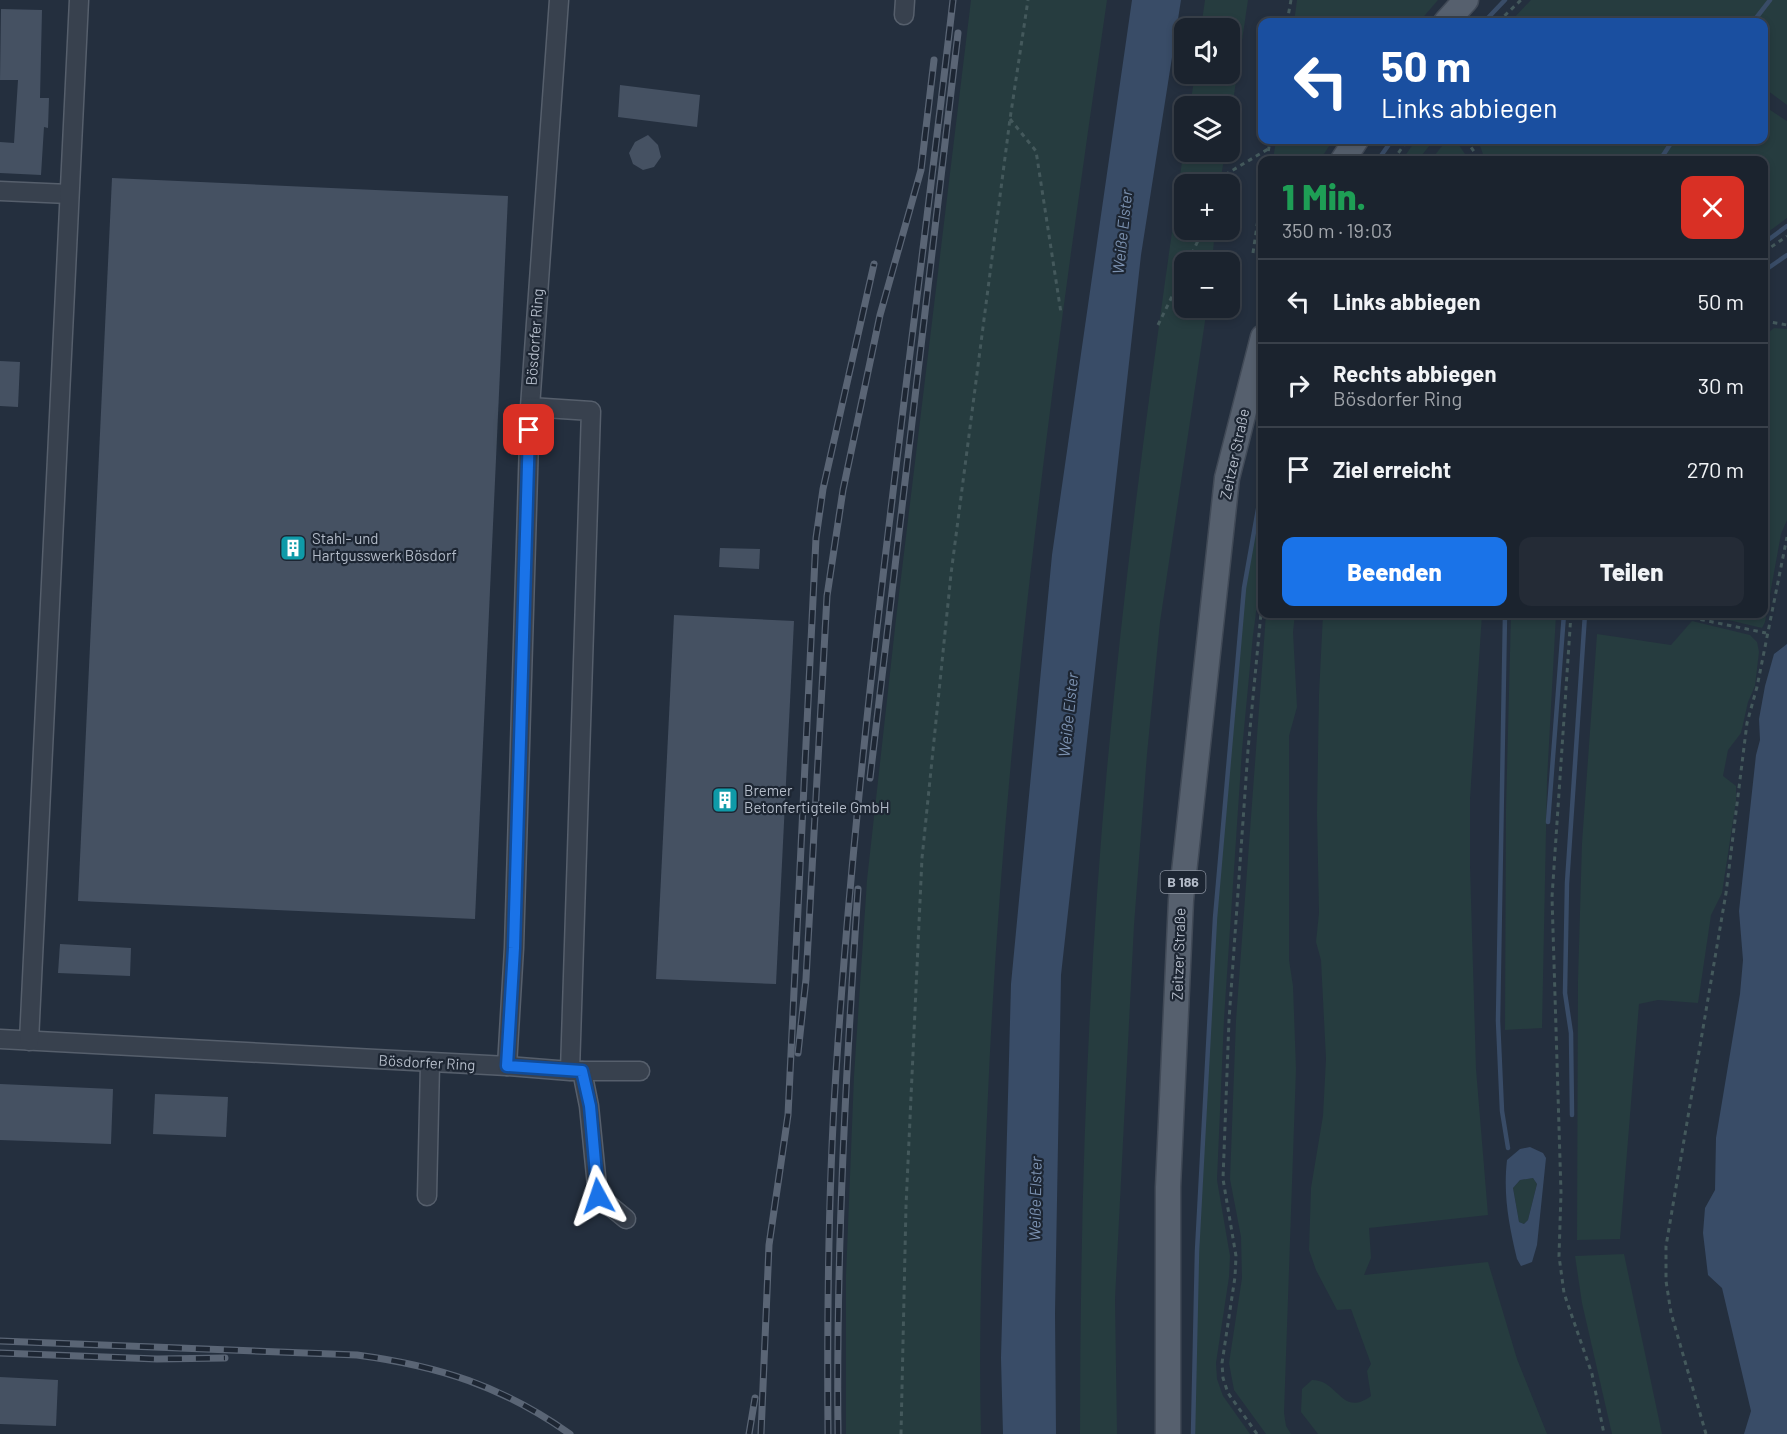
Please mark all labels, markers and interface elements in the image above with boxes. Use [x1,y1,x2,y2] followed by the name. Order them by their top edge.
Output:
[1174,18,1240,318] map controls
[1174,18,1240,84] button: sound
[1381,40,1471,90] text: 50 m
[1282,42,1360,120] icon: left
[1381,91,1557,123] text: Links abbiegen
[1174,96,1240,162] button: layers
[1174,174,1240,240] button: +
[1282,174,1366,217] text: 1 Min.
[1681,176,1744,239] button: close
[1108,187,1136,275] water label: Weiße Elster
[1282,218,1392,242] text: 350 m · 19:03
[1174,252,1240,318] button: −
[1282,285,1315,318] icon: left
[522,288,546,386] street label: Bösdorfer Ring
[1333,288,1481,314] text: Links abbiegen
[1698,288,1744,314] text: 50 m
[1333,360,1496,386] text: Rechts abbiegen
[1282,369,1315,402] icon: right
[1698,372,1744,398] text: 30 m
[1333,386,1462,410] text: Bösdorfer Ring
[503,404,554,455] pin
[1216,407,1252,501] street label: Zeitzer Straße
[512,413,545,446] icon: arrive
[1282,453,1315,486] icon: arrive
[1333,456,1451,482] text: Ziel erreicht
[1687,456,1744,482] text: 270 m
[312,529,457,564] place label: Stahl- und Hartgusswerk Bösdorf
[278,533,308,563] building icon: Stahl- und Hartgusswerk Bösdorf
[1282,537,1507,606] button: Beenden
[1519,537,1744,606] button: Teilen
[1054,670,1082,758] water label: Weiße Elster
[744,781,890,816] place label: Bremer Betonfertigteile GmbH
[710,785,740,815] building icon: Bremer Betonfertigteile GmbH
[1160,871,1206,893] road number: B 186
[1167,908,1189,1000] street label: Zeitzer Straße
[378,1050,476,1074] street label: Bösdorfer Ring
[1024,1155,1045,1242] water label: Weiße Elster
[566,1164,630,1228] position arrow

